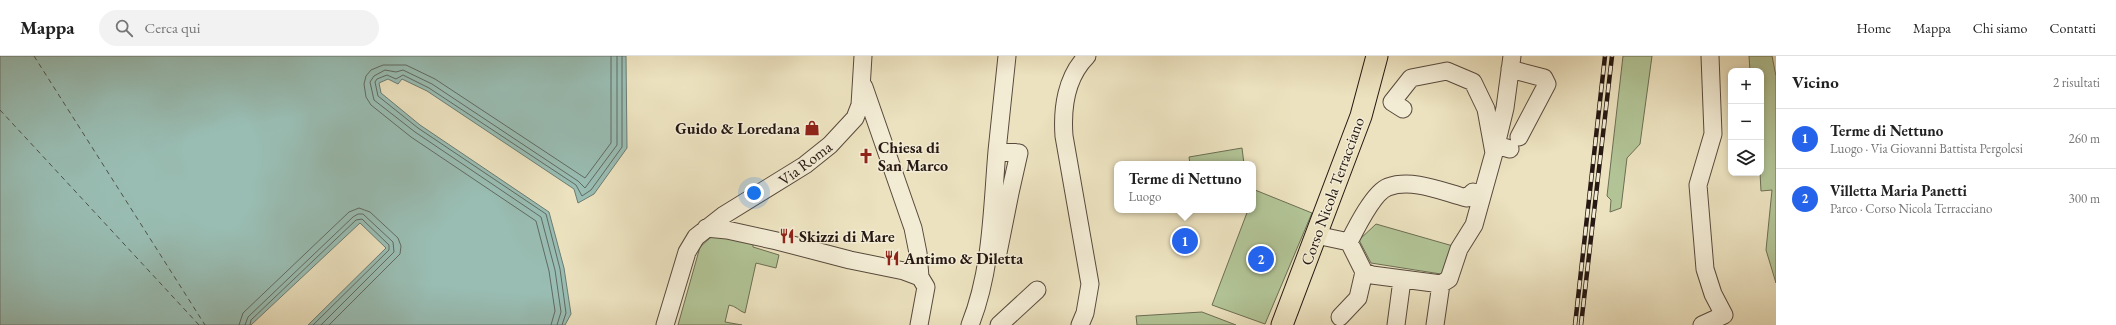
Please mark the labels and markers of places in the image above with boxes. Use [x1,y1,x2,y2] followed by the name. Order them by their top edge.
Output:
[675,118,801,139] place label: Guido & Loredana
[803,119,821,137] shop icon: Guido & Loredana
[878,137,948,176] place label: Chiesa di San Marco
[857,147,875,165] church icon: Chiesa di San Marco
[799,226,895,247] place label: Skizzi di Mare
[1172,226,1198,256] pin: 1
[778,227,796,245] restaurant icon: Skizzi di Mare
[1248,244,1274,274] pin: 2
[903,248,1024,269] place label: Antimo & Diletta
[883,249,901,267] restaurant icon: Antimo & Diletta

